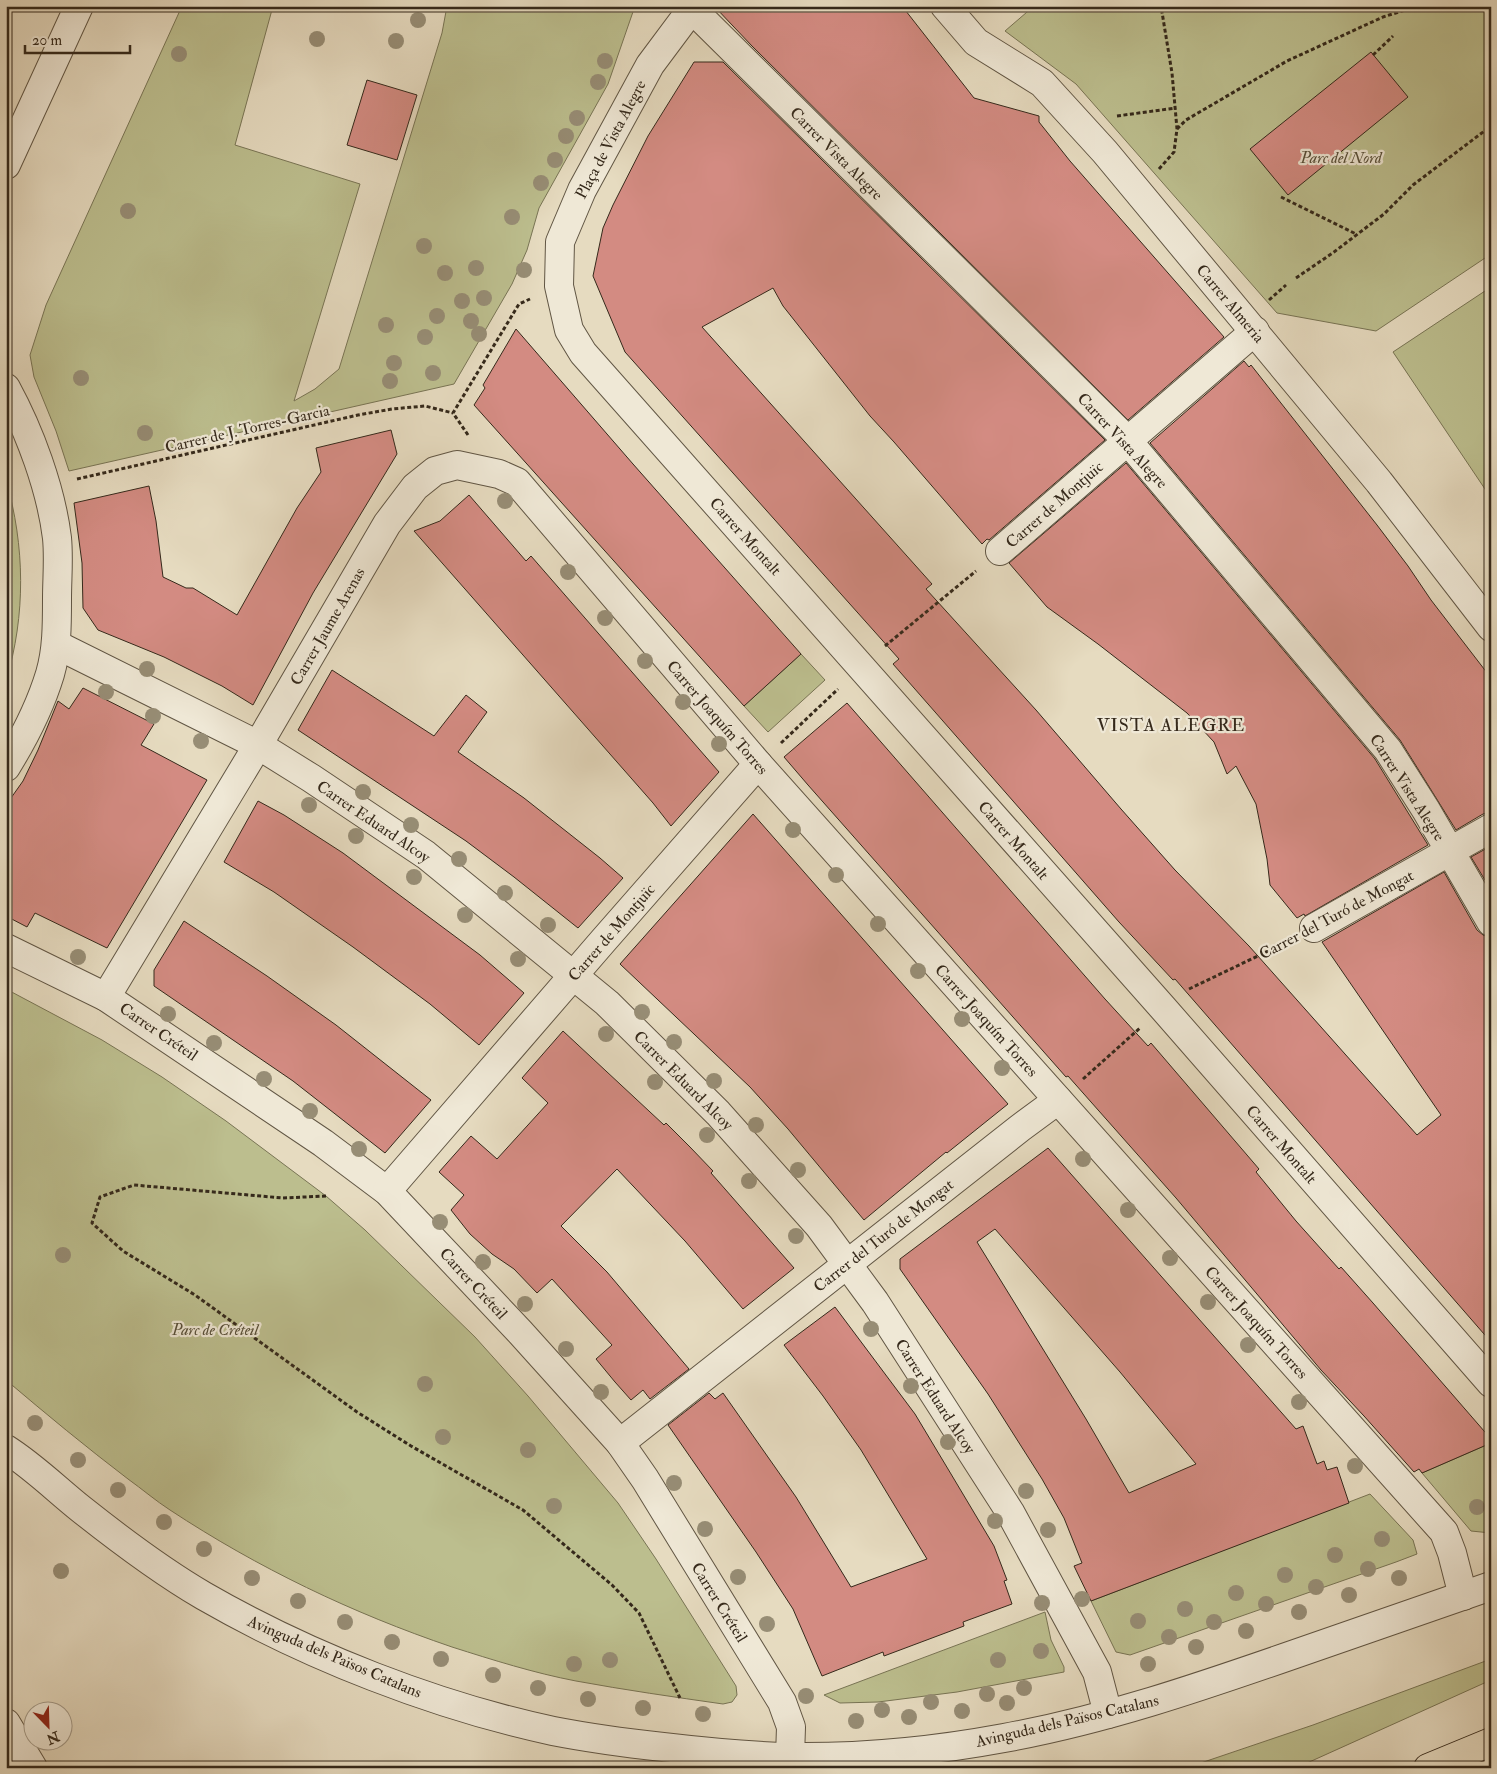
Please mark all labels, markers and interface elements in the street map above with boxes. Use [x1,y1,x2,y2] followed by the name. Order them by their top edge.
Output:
[25,22,130,54] scale bar
[32,31,62,50] text: 20 m
[571,76,651,202] street label: Plaça de Vista Alegre
[786,103,887,205] street label: Carrer Vista Alegre
[1299,148,1383,168] park label: Parc del Nord
[1192,260,1269,347] street label: Carrer Almeria
[1073,389,1172,493] street label: Carrer Vista Alegre
[163,400,332,459] street label: Carrer de J. Torres-Garcia
[1002,457,1108,553] street label: Carrer de Montjuïc
[705,494,786,580] street label: Carrer Montalt
[286,564,371,689] street label: Carrer Jaume Arenas
[661,656,772,780] street label: Carrer Joaquím Torres
[1097,714,1245,737] district label: VISTA ALEGRE
[1365,730,1449,845] street label: Carrer Vista Alegre
[313,776,435,868] street label: Carrer Eduard Alcoy
[974,797,1053,884] street label: Carrer Montalt
[1256,866,1417,964] street label: Carrer del Turó de Mongat
[564,879,660,986] street label: Carrer de Montjuïc
[930,960,1042,1082] street label: Carrer Joaquím Torres
[115,998,202,1065] street label: Carrer Créteil
[629,1027,738,1135] street label: Carrer Eduard Alcoy
[1242,1101,1321,1188] street label: Carrer Montalt
[810,1175,958,1297] street label: Carrer del Turó de Mongat
[435,1244,511,1324] street label: Carrer Créteil
[1200,1262,1312,1384] street label: Carrer Joaquím Torres
[171,1320,259,1340] park label: Parc de Créteil
[891,1335,980,1458] street label: Carrer Eduard Alcoy
[687,1559,752,1646] street label: Carrer Créteil
[244,1611,425,1703] street label: Avinguda dels Països Catalans
[973,1690,1161,1752] street label: Avinguda dels Països Catalans
[22,1702,72,1752] north arrow
[43,1727,63,1748] text: N

